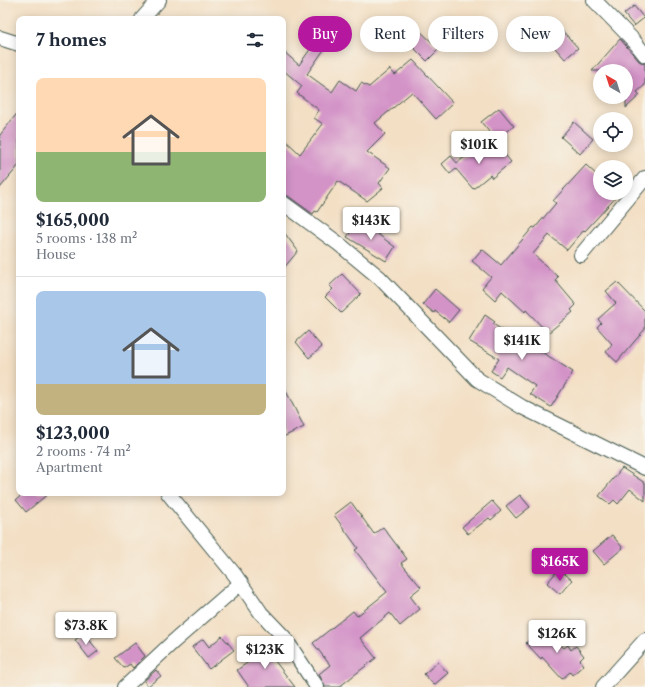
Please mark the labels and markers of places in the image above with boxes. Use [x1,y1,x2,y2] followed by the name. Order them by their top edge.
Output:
[451,131,507,165] pin: $101K
[343,207,399,241] pin: $143K
[494,327,550,361] pin: $141K
[532,548,588,582] pin: $165K
[53,612,119,646] pin: $73.8K
[529,620,585,654] pin: $126K
[237,636,293,670] pin: $123K

